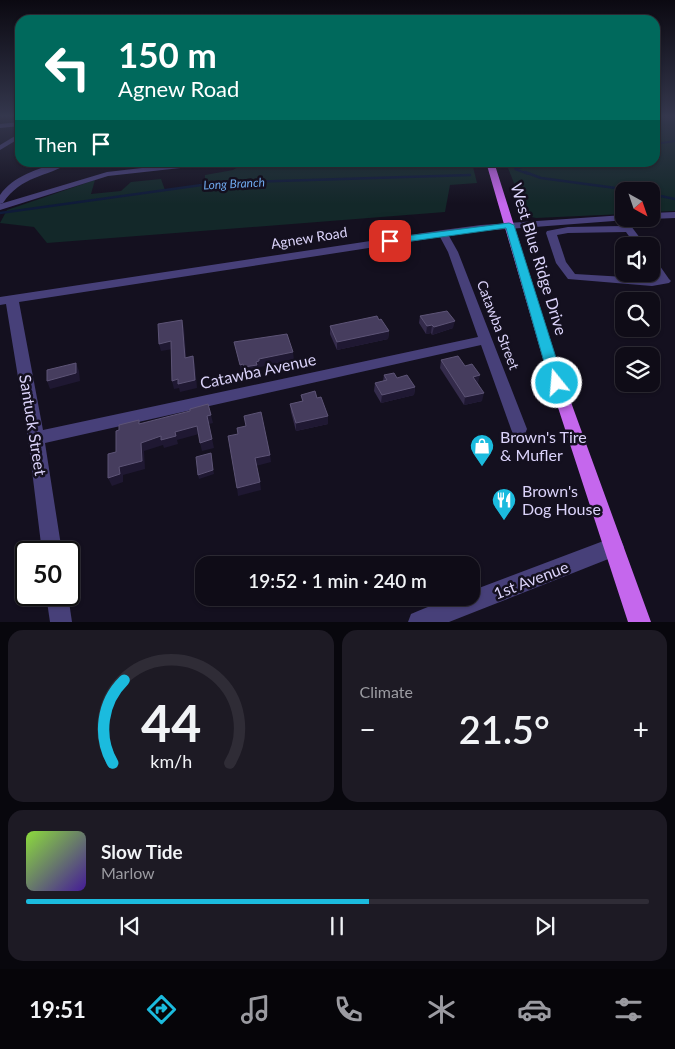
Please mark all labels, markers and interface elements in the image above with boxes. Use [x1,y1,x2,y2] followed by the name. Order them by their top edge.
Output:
[118,33,217,75] text: 150 m
[35,35,100,100] icon: left
[118,75,239,102] text: Agnew Road
[87,130,115,158] icon: arrive
[35,133,77,156] text: Then
[203,174,265,193] water label: Long Branch
[507,181,572,337] street label: West Blue Ridge Drive
[615,182,660,228] north arrow
[615,182,660,392] map controls
[369,220,411,262] pin
[269,223,348,252] street label: Agnew Road
[376,227,404,255] icon: arrive
[615,237,660,282] button: sound
[474,278,523,372] street label: Catawba Street
[615,292,660,337] button: search
[615,347,660,392] button: layers
[198,349,318,392] street label: Catawba Avenue
[530,356,582,408] position arrow
[16,373,51,477] street label: Santuck Street
[500,427,587,464] place label: Brown's Tire & Mufler
[469,433,495,467] shop icon: Brown's Tire & Mufler
[522,481,601,518] place label: Brown's Dog House
[491,487,517,521] restaurant icon: Brown's Dog House
[15,541,80,606] speed limit sign: 50
[491,557,571,602] street label: 1st Avenue
[248,569,427,592] text: 19:52 · 1 min · 240 m
[360,682,413,701] text: Climate
[141,691,201,753] text: 44
[459,706,550,752] text: 21.5°
[360,712,376,746] text: −
[633,712,649,746] text: +
[150,750,192,772] text: km/h
[101,840,183,863] text: Slow Tide
[101,863,155,882] text: Marlow
[116,912,144,940] icon: previous
[323,912,351,940] icon: pause
[531,912,559,940] icon: next
[144,992,179,1027] icon: directions
[238,992,273,1027] icon: music
[331,992,366,1027] icon: phone
[424,992,459,1027] icon: climate
[517,992,552,1027] icon: car
[611,992,646,1027] icon: filters
[29,996,86,1023] text: 19:51

